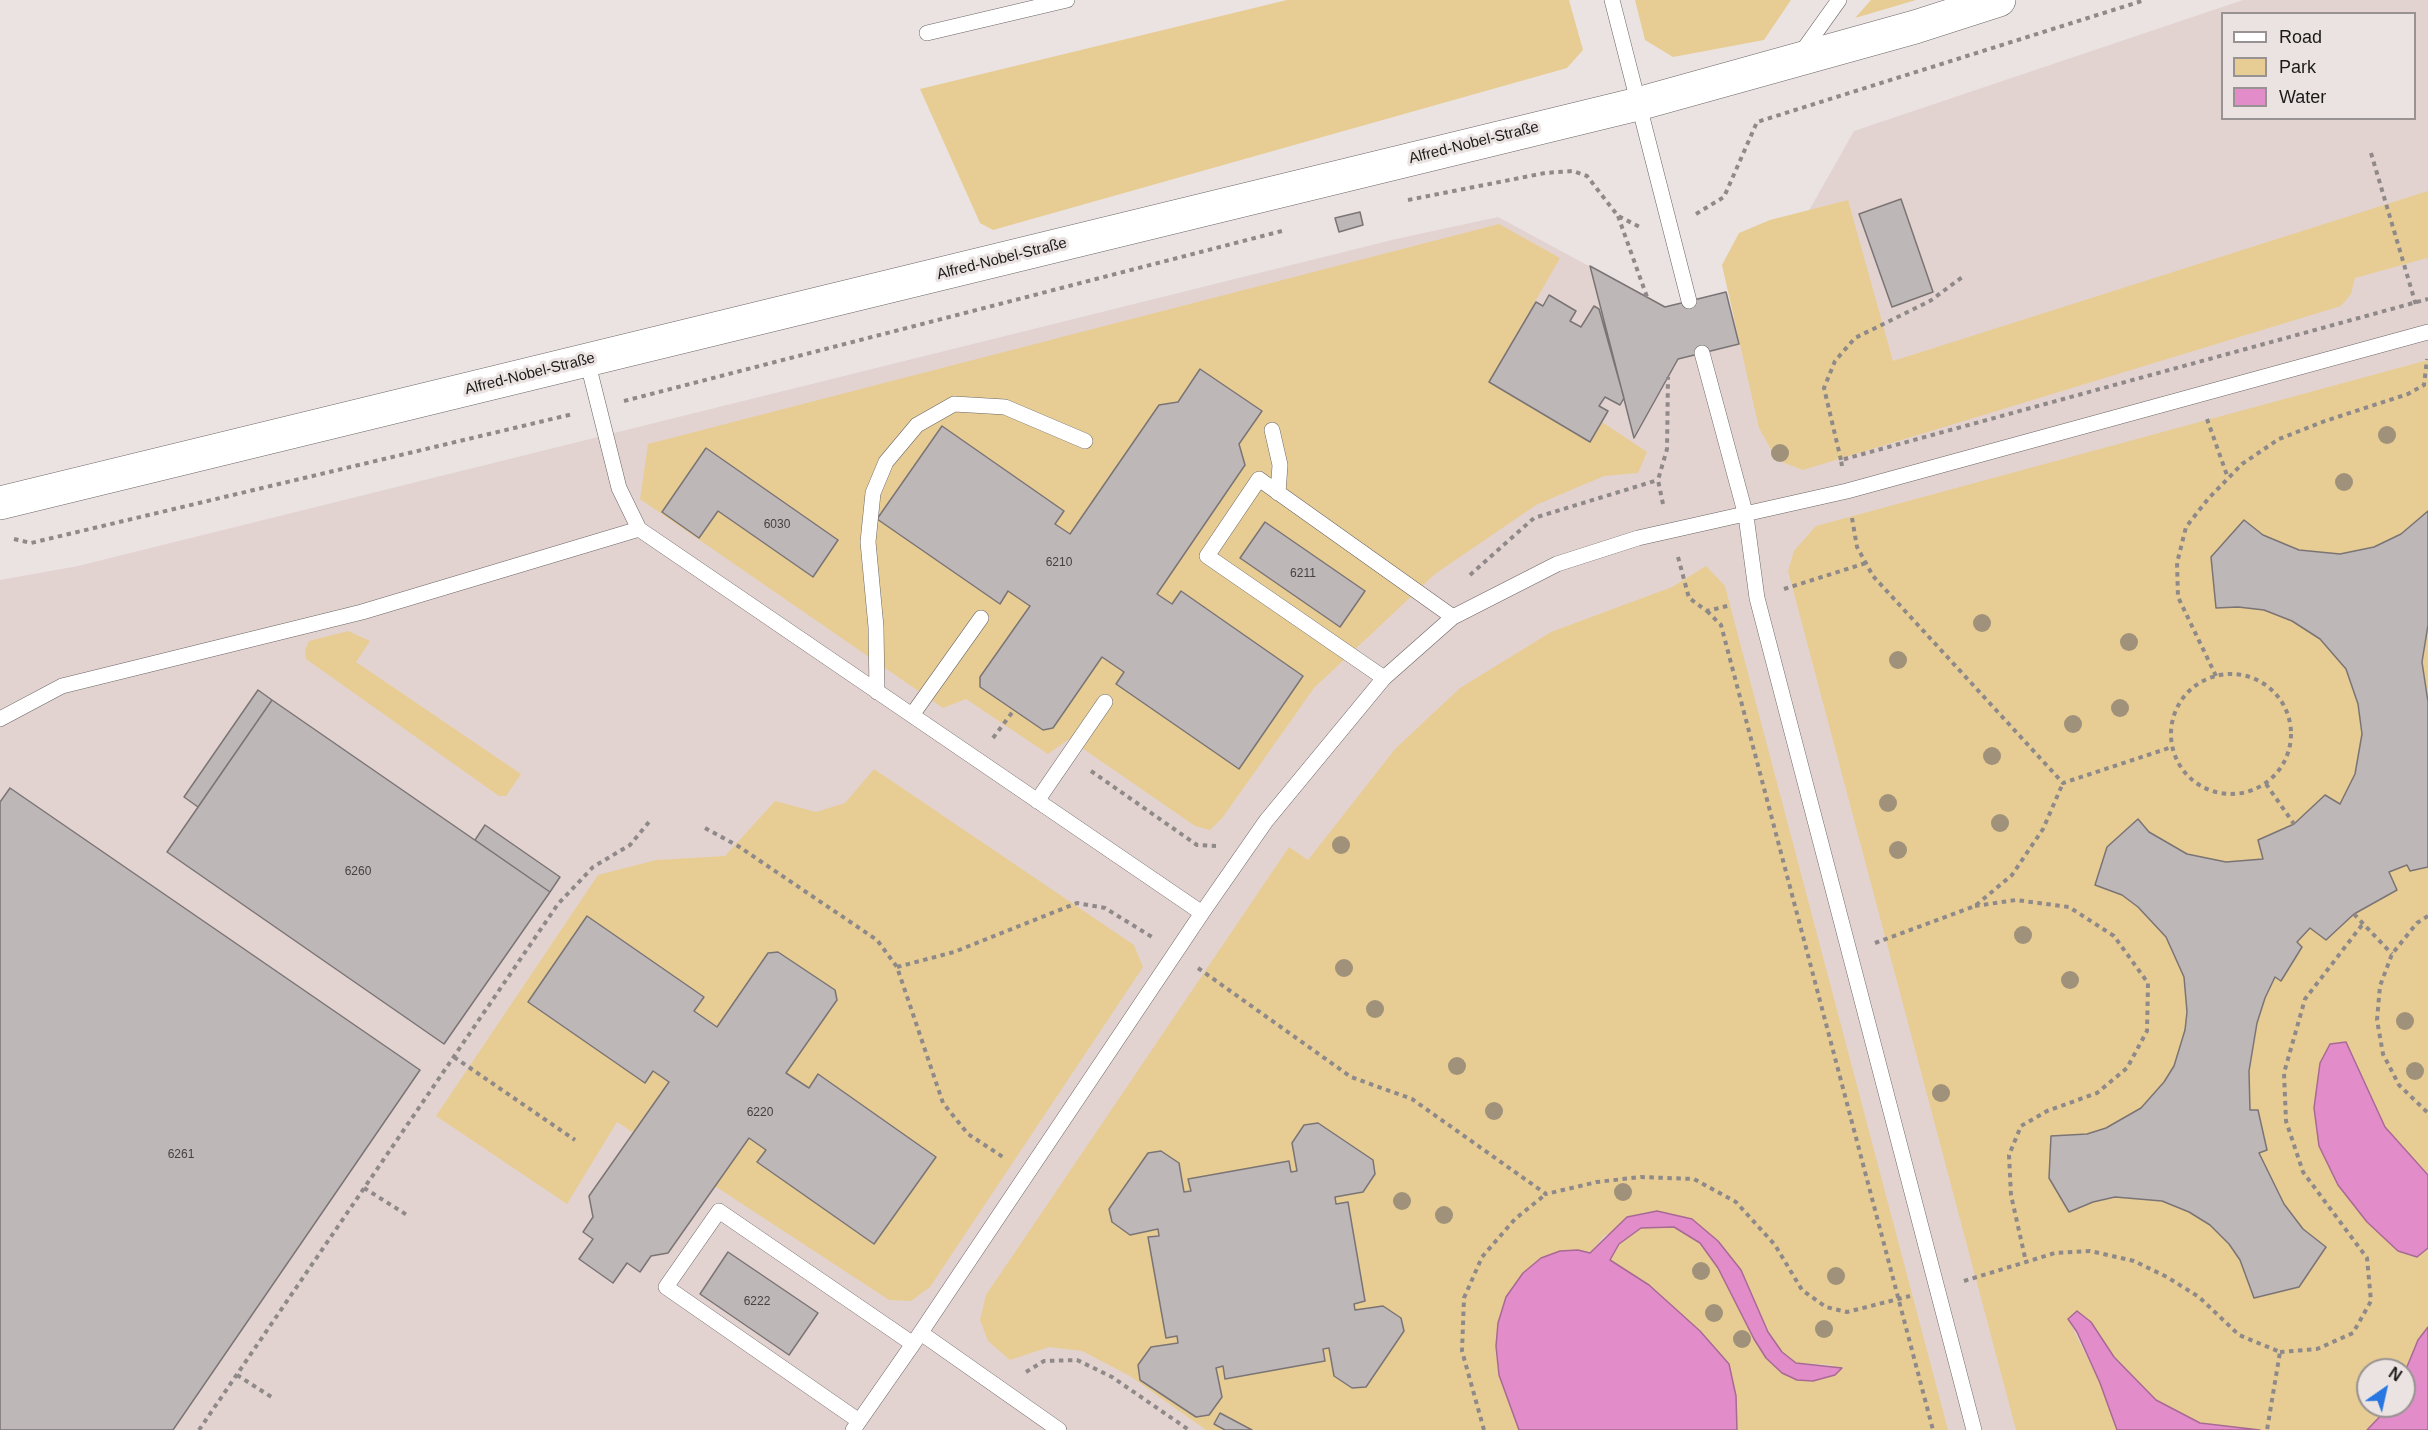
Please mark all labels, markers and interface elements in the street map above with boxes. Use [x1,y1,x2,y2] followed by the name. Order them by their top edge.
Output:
[2221,12,2416,120] legend
[2279,27,2322,47] text: Road
[2279,57,2316,77] text: Park
[2279,87,2326,107] text: Water
[1407,118,1541,168] street label: Alfred-Nobel-Straße
[935,234,1069,284] street label: Alfred-Nobel-Straße
[463,349,597,399] street label: Alfred-Nobel-Straße
[764,518,790,532] house number: 6030
[1046,556,1072,570] house number: 6210
[1290,567,1316,581] house number: 6211
[345,865,371,879] house number: 6260
[747,1106,773,1120] house number: 6220
[168,1148,194,1162] house number: 6261
[744,1295,770,1309] house number: 6222
[2356,1358,2416,1418] north arrow
[2386,1364,2405,1385] text: N

